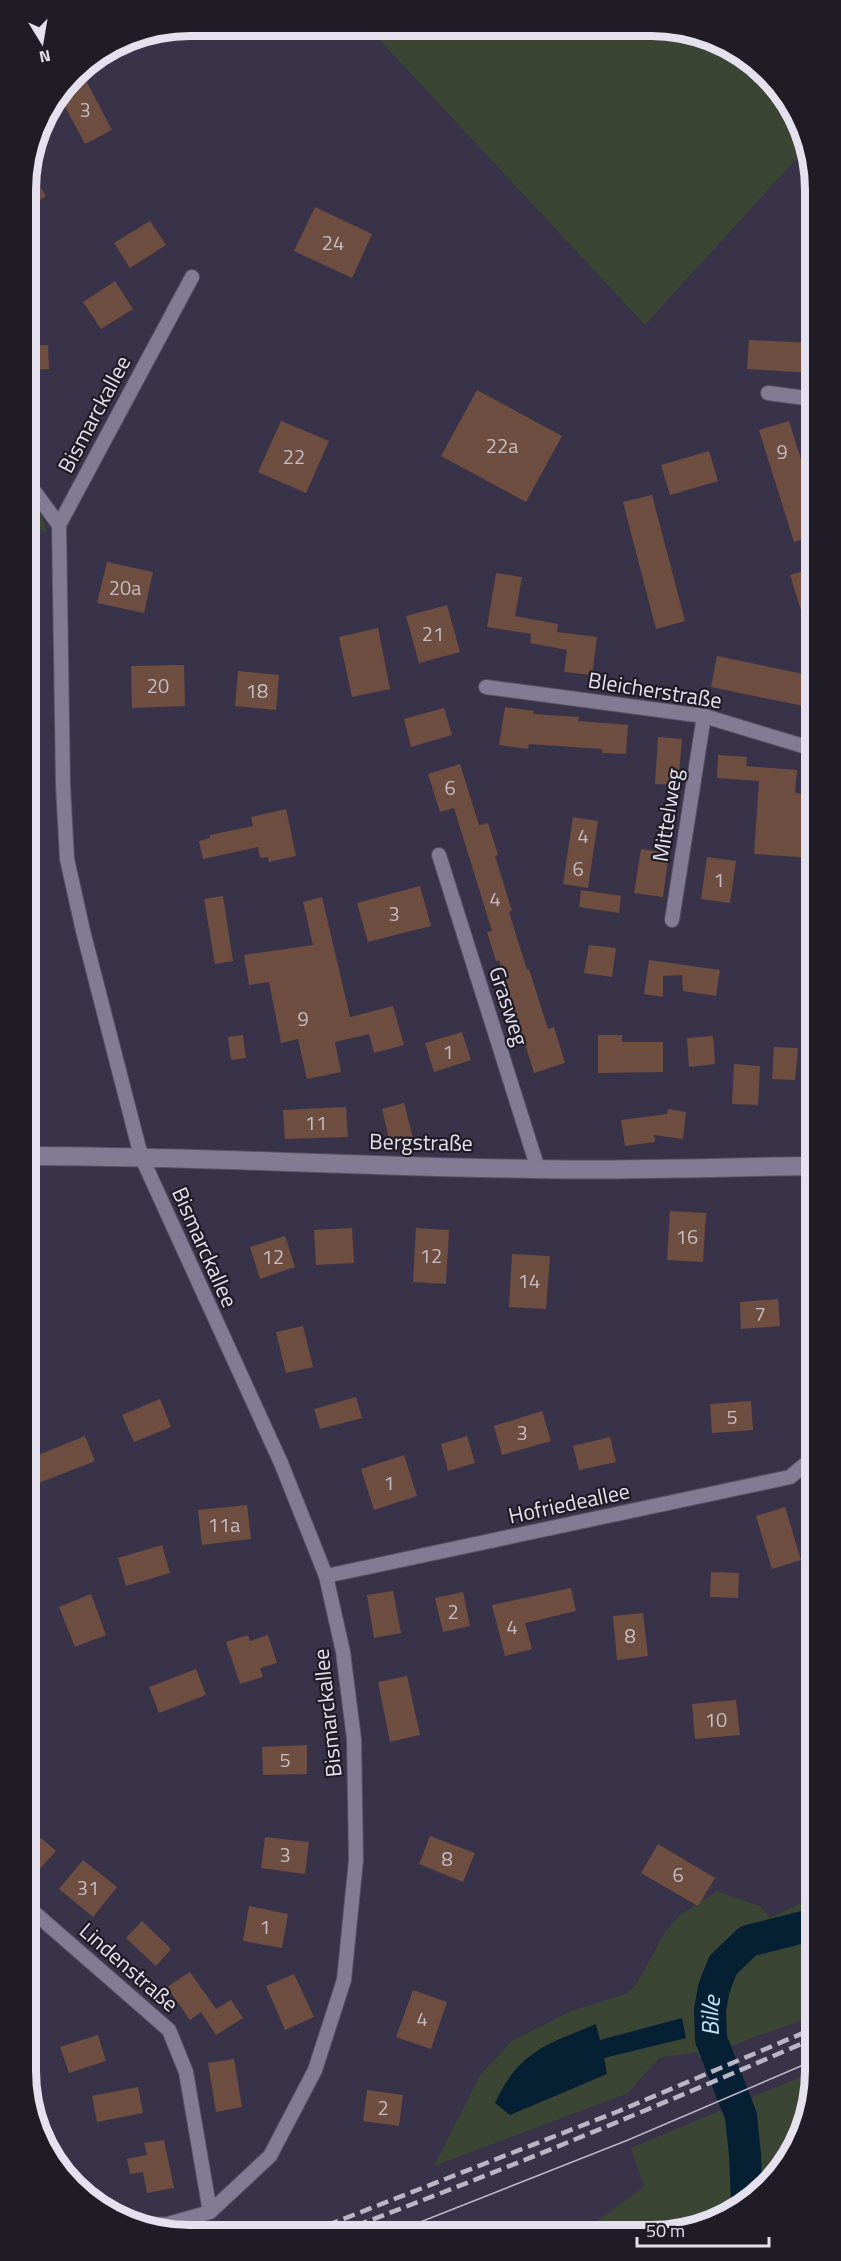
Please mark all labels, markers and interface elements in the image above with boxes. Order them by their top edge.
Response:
north arrow [12,12,72,72]
text: N [37,44,53,70]
house number: 3 [79,94,91,125]
house number: 24 [322,227,344,258]
street label: Bismarckallee [49,349,139,479]
house number: 22a [486,430,518,461]
house number: 9 [776,436,788,467]
house number: 22 [283,441,305,472]
house number: 20a [109,572,141,603]
house number: 21 [422,618,444,649]
street label: Bleicherstraße [586,663,724,717]
house number: 20 [147,670,169,701]
house number: 18 [246,675,268,706]
street label: Mittelweg [643,766,691,864]
house number: 6 [444,772,456,803]
house number: 4 [577,820,589,851]
house number: 6 [572,853,584,884]
house number: 1 [713,864,725,895]
house number: 4 [489,883,501,914]
house number: 3 [388,898,400,929]
street label: Grasweg [480,962,538,1050]
house number: 9 [297,1003,309,1034]
house number: 1 [442,1036,454,1067]
house number: 11 [305,1107,327,1138]
street label: Bergstraße [369,1124,473,1160]
street label: Bismarckallee [163,1181,247,1313]
house number: 16 [676,1221,698,1252]
house number: 12 [420,1240,442,1271]
house number: 12 [262,1241,284,1272]
house number: 14 [518,1265,540,1296]
house number: 7 [754,1298,766,1329]
house number: 5 [726,1401,738,1432]
house number: 3 [516,1417,528,1448]
house number: 1 [383,1467,395,1498]
street label: Hofriedeallee [505,1474,633,1532]
house number: 11a [208,1509,240,1540]
house number: 2 [447,1596,459,1627]
house number: 4 [506,1611,518,1642]
house number: 8 [624,1620,636,1651]
street label: Bismarckallee [303,1647,351,1779]
house number: 10 [705,1704,727,1735]
house number: 5 [279,1744,291,1775]
house number: 3 [279,1839,291,1870]
house number: 8 [441,1843,453,1874]
house number: 6 [672,1859,684,1890]
house number: 31 [77,1872,99,1903]
house number: 1 [259,1911,271,1942]
street label: Lindenstraße [72,1914,186,2020]
water label: Bille [691,1991,730,2037]
house number: 4 [416,2003,428,2034]
house number: 2 [377,2092,389,2123]
scale bar [637,2210,769,2248]
text: 50 m [646,2217,685,2244]

